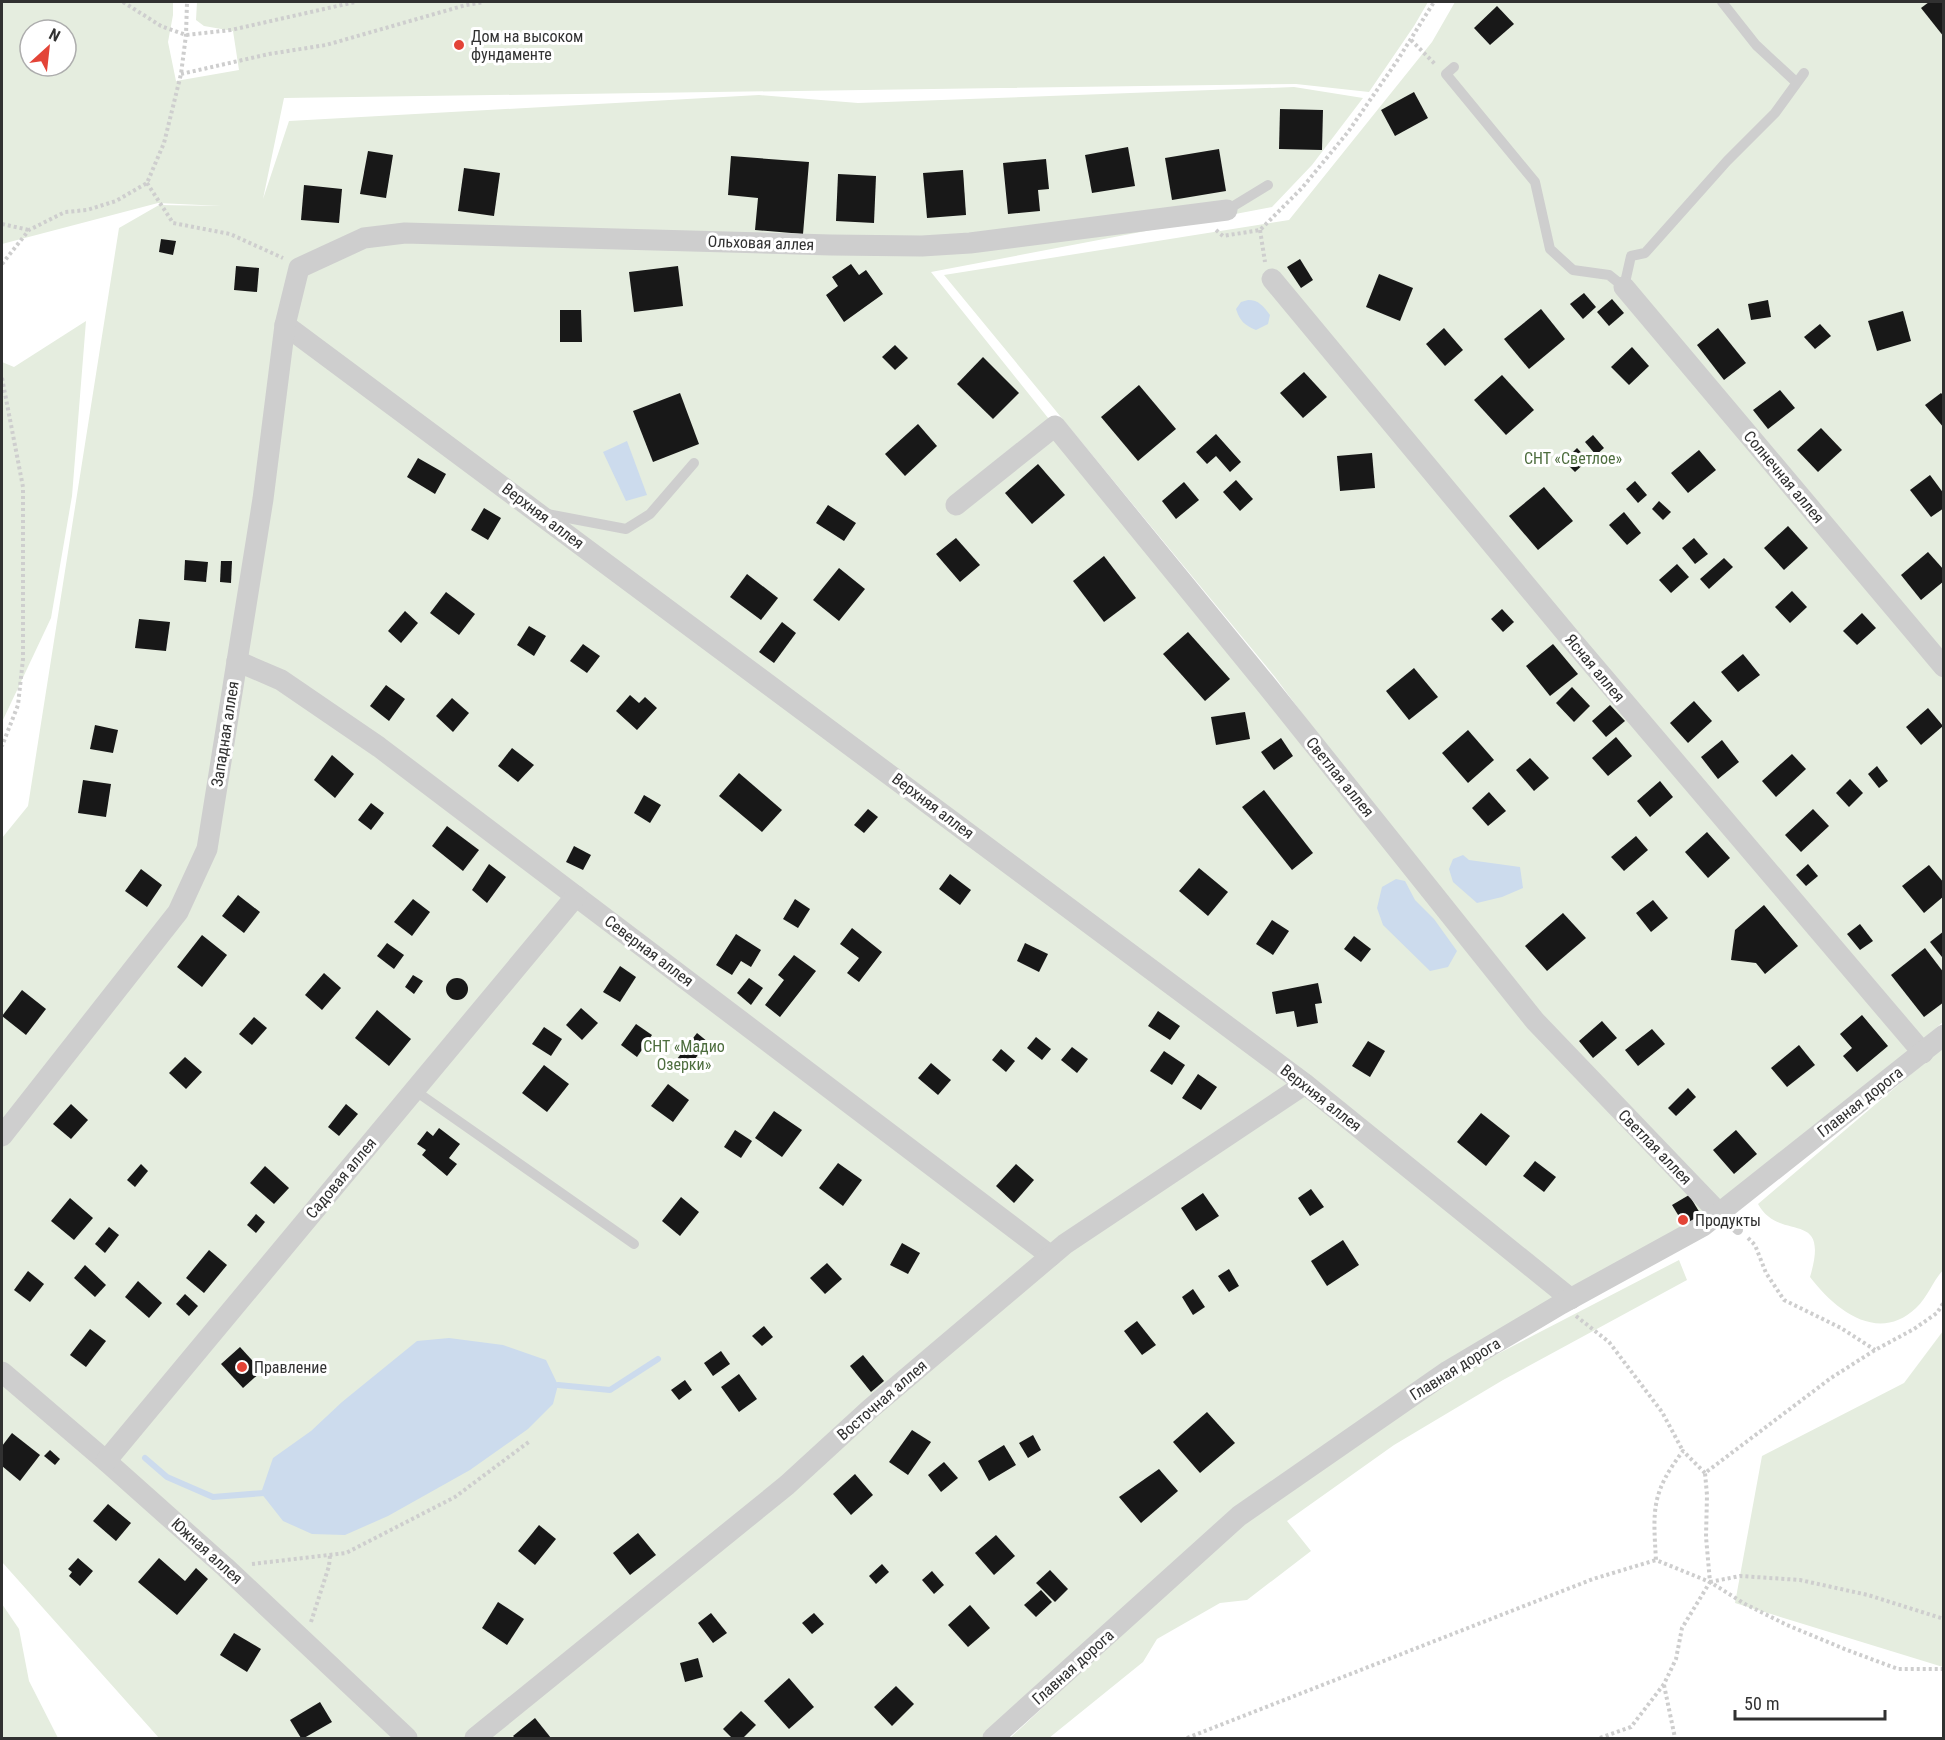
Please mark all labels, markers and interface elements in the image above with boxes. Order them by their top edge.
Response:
north arrow [18,18,78,78]
text: N [46,24,63,46]
place label: Дом на высоком фундаменте [471,27,583,64]
marker: Дом на высоком фундаменте [452,38,466,52]
street label: Ольховая аллея [707,232,815,254]
street label: Солнечная аллея [1740,427,1828,527]
park label: СНТ «Светлое» [1524,449,1622,468]
street label: Верхняя аллея [498,479,588,553]
street label: Ясная аллея [1561,630,1629,706]
street label: Западная аллея [207,680,243,788]
street label: Светлая аллея [1302,733,1378,821]
street label: Верхняя аллея [888,769,978,843]
street label: Северная аллея [601,911,697,991]
park label: СНТ «Мадио Озерки» [643,1037,725,1074]
street label: Верхняя аллея [1277,1061,1365,1135]
street label: Главная дорога [1814,1063,1906,1141]
street label: Светлая аллея [1614,1105,1696,1189]
street label: Садовая аллея [302,1134,380,1222]
place label: Продукты [1695,1211,1761,1230]
marker: Продукты [1676,1213,1690,1227]
street label: Главная дорога [1406,1334,1504,1404]
street label: Восточная аллея [833,1356,931,1444]
place label: Правление [254,1358,327,1377]
marker: Правление [235,1360,249,1374]
street label: Южная аллея [167,1514,247,1588]
street label: Главная дорога [1028,1625,1118,1709]
scale bar [1735,1683,1885,1721]
text: 50 m [1744,1693,1779,1714]

